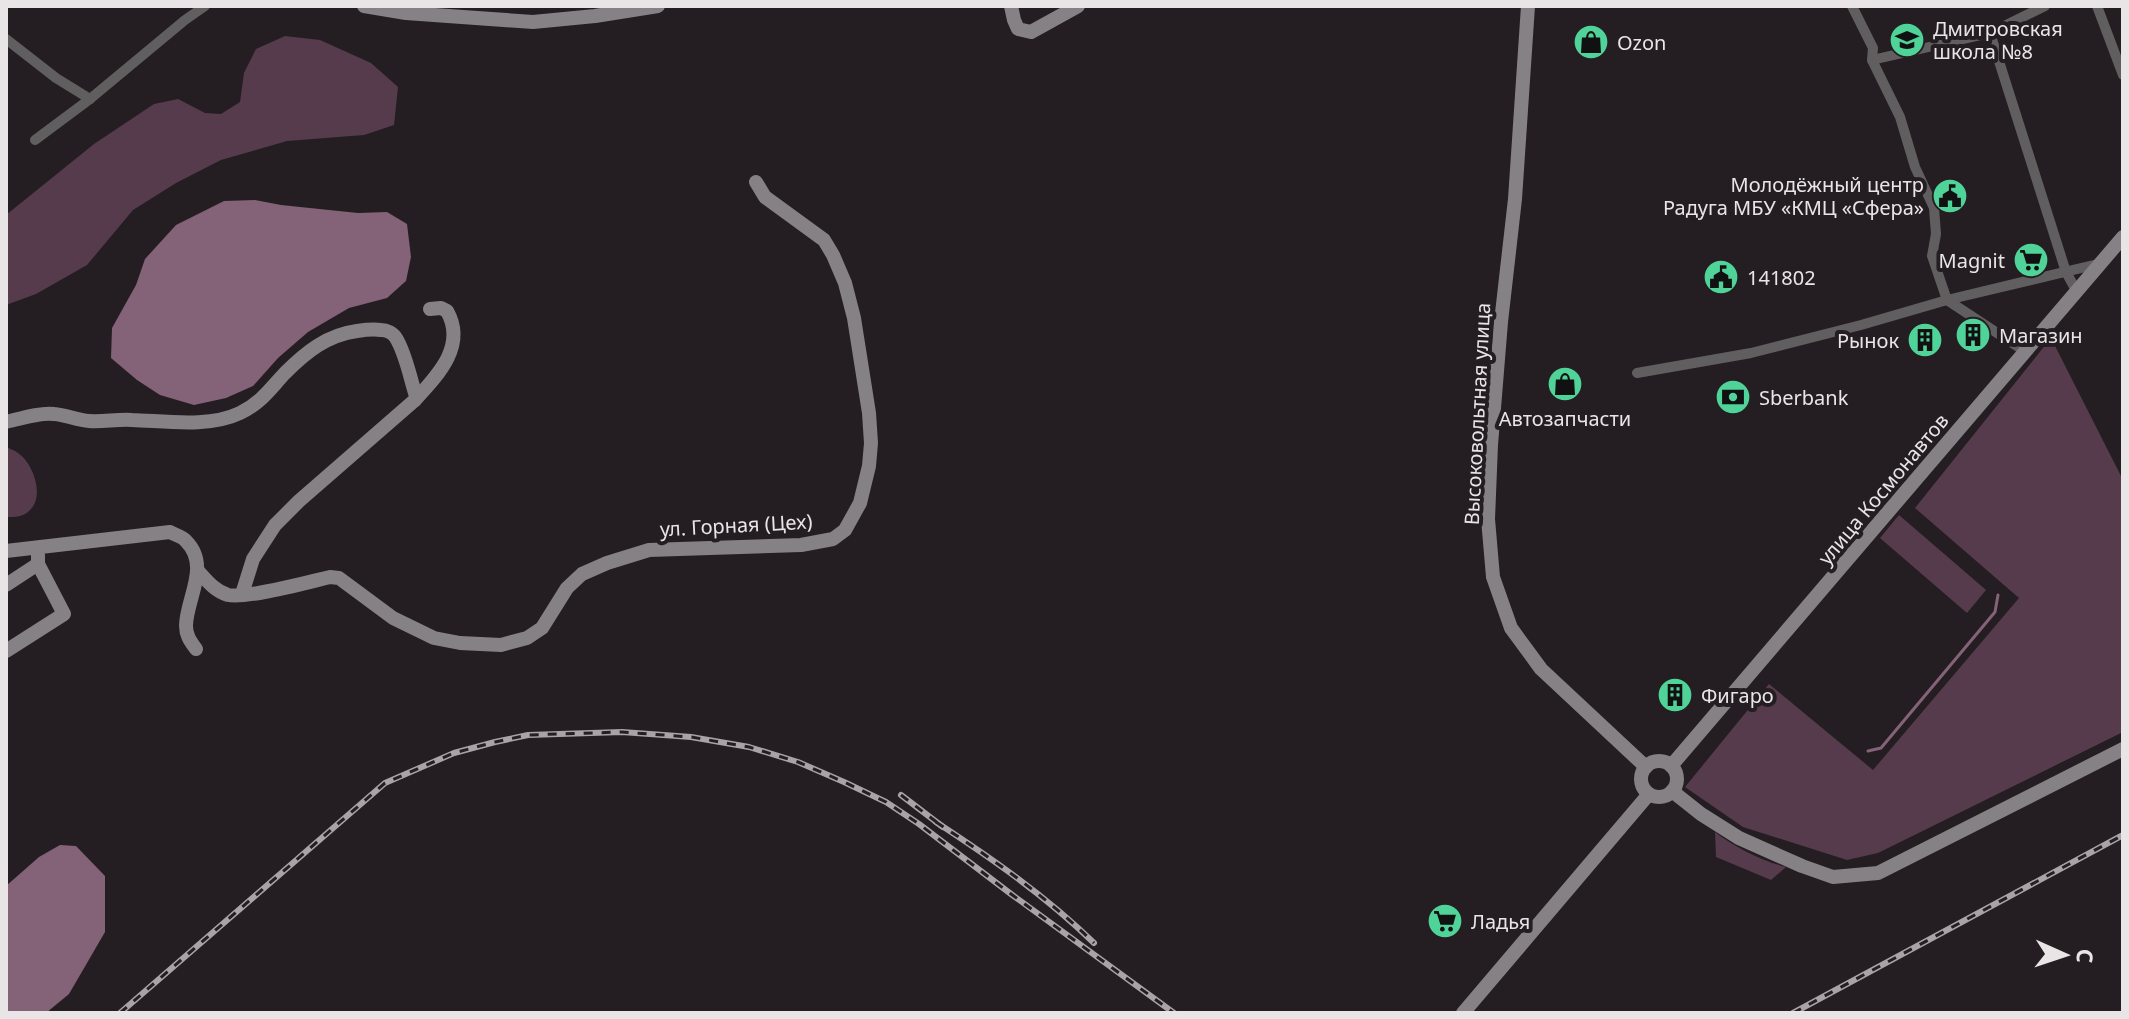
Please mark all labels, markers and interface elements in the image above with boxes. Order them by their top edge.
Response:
place label: Дмитровская школа №8 [1933,15,2063,65]
school or university icon: Дмитровская школа №8 [1888,21,1926,59]
shop icon: Ozon [1572,23,1610,61]
place label: Ozon [1617,29,1666,56]
place label: Молодёжный центр Радуга МБУ «КМЦ «Сфера» [1663,171,1924,221]
public building icon: Молодёжный центр Радуга МБУ «КМЦ «Сфера» [1931,177,1969,215]
supermarket icon: Magnit [2012,241,2050,279]
place label: Magnit [1939,247,2005,274]
public building icon: 141802 [1702,258,1740,296]
place label: 141802 [1747,264,1816,291]
street label: Высоковольтная улица [1458,302,1496,526]
building icon: Магазин [1954,316,1992,354]
building icon: Рынок [1906,321,1944,359]
place label: Магазин [1999,322,2083,349]
place label: Рынок [1837,327,1899,354]
shop icon: Автозапчасти [1546,365,1584,403]
bank icon: Sberbank [1714,378,1752,416]
place label: Sberbank [1759,384,1849,411]
place label: Автозапчасти [1499,405,1631,432]
street label: улица Космонавтов [1812,408,1954,570]
street label: ул. Горная (Цех) [659,508,813,542]
building icon: Фигаро [1656,676,1694,714]
place label: Фигаро [1701,682,1774,709]
supermarket icon: Ладья [1426,902,1464,940]
place label: Ладья [1471,908,1530,935]
north arrow [2025,915,2105,995]
text: С [2071,948,2101,964]

